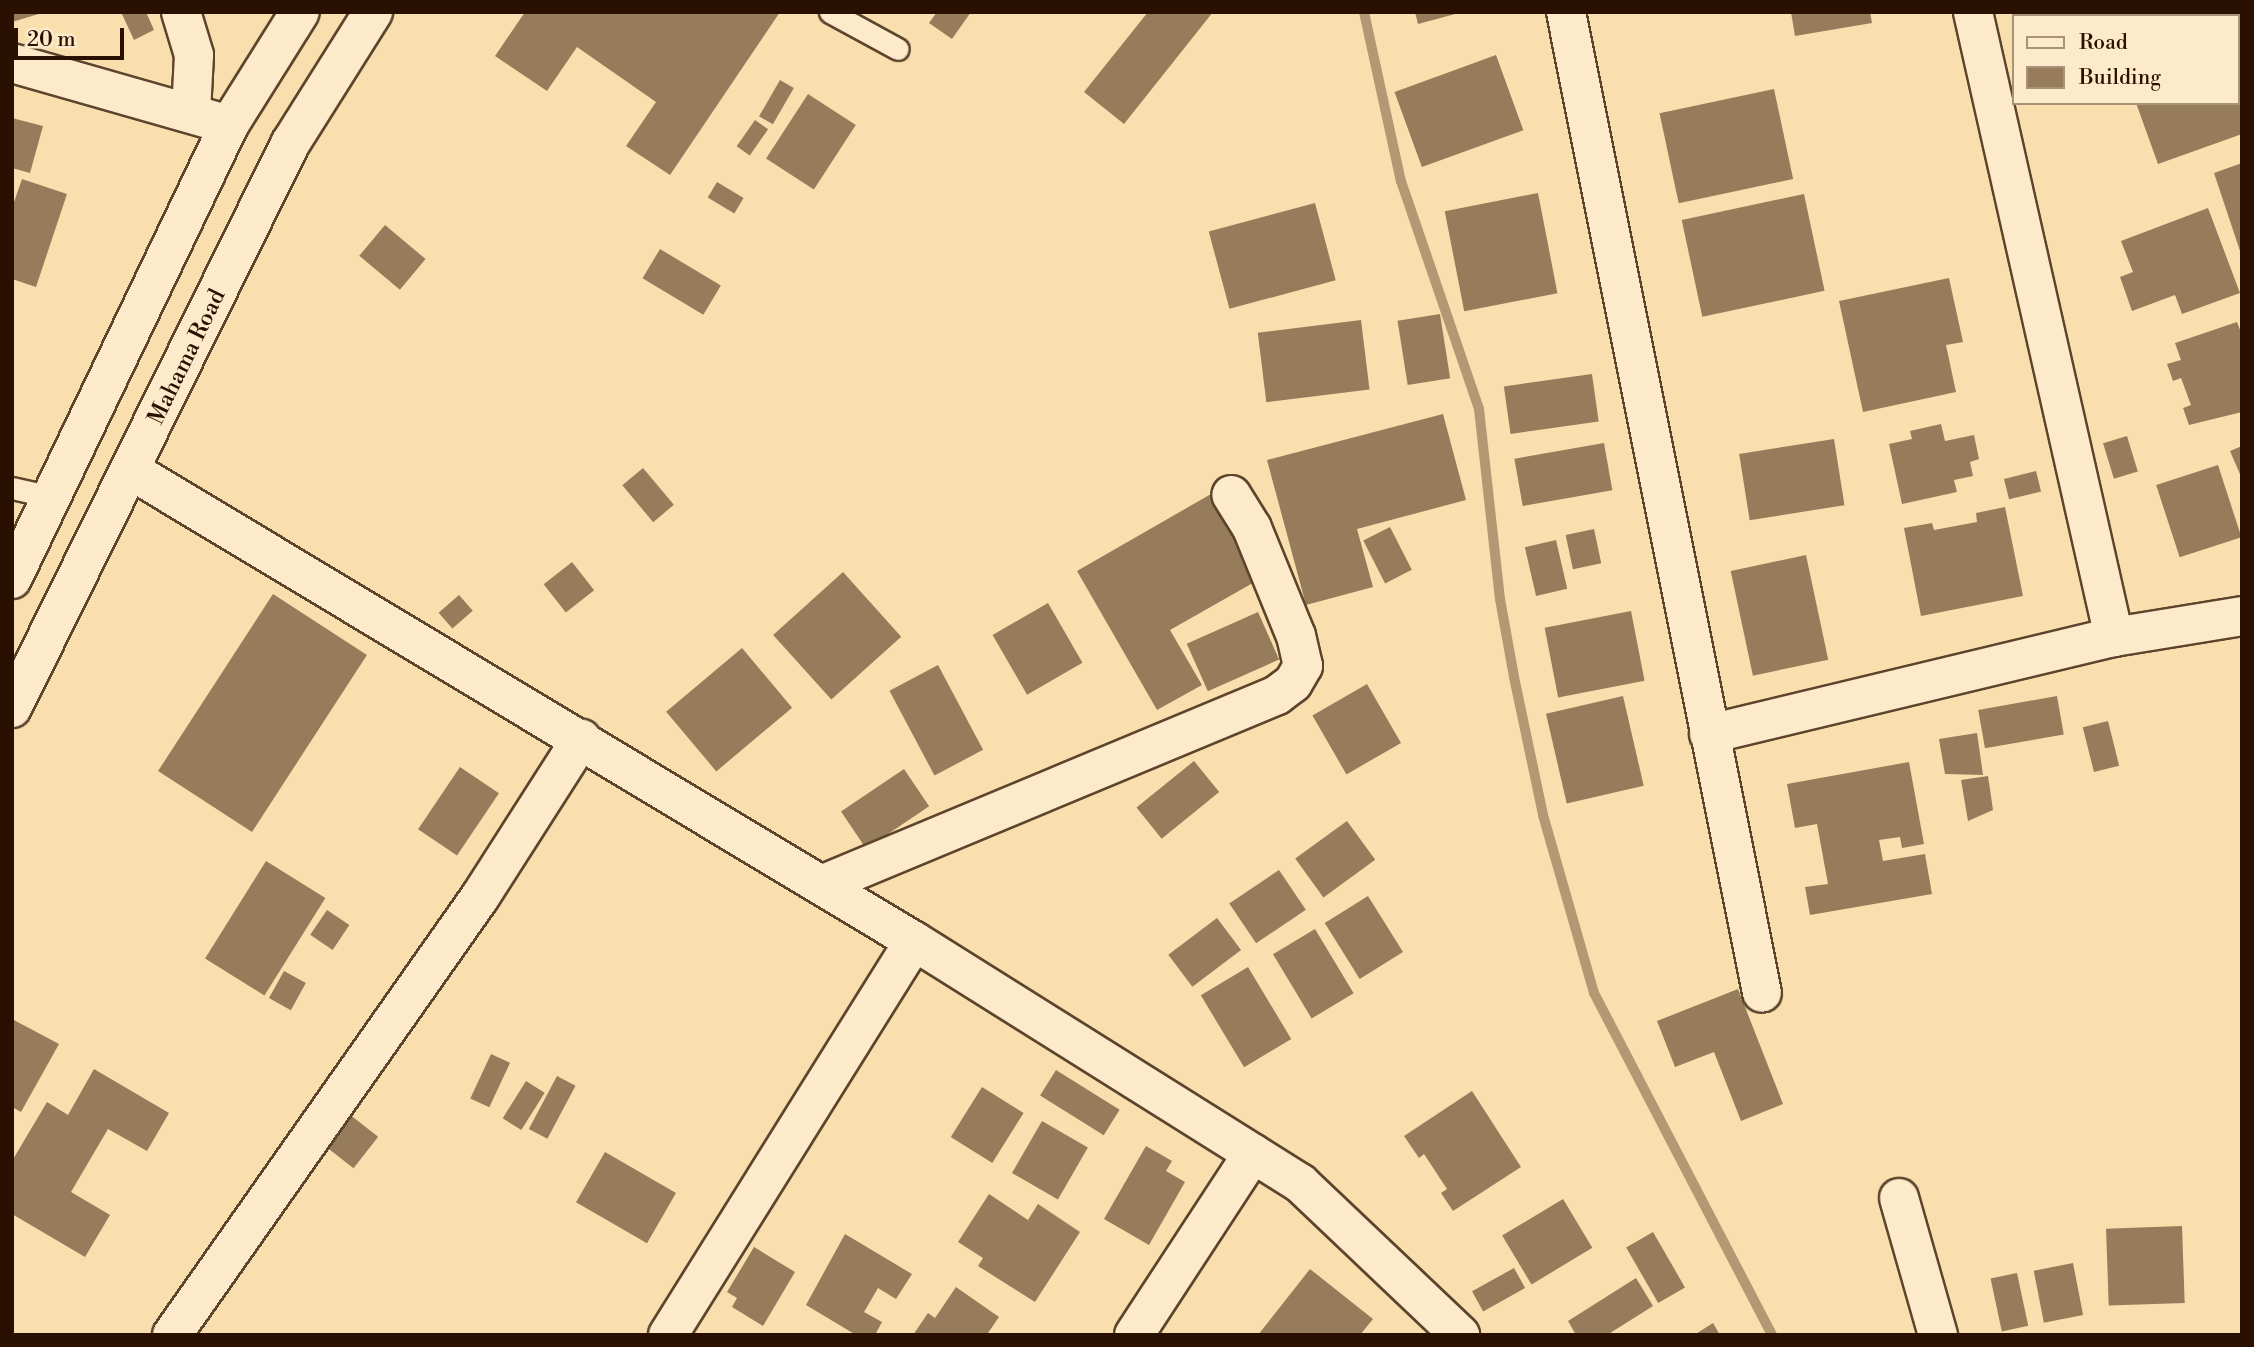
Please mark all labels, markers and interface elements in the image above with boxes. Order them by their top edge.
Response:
scale bar [18,14,128,58]
legend [2012,14,2240,105]
text: 20 m [27,27,76,53]
text: Road [2079,30,2128,56]
text: Building [2079,65,2161,91]
street label: Mahama Road [142,285,232,429]

